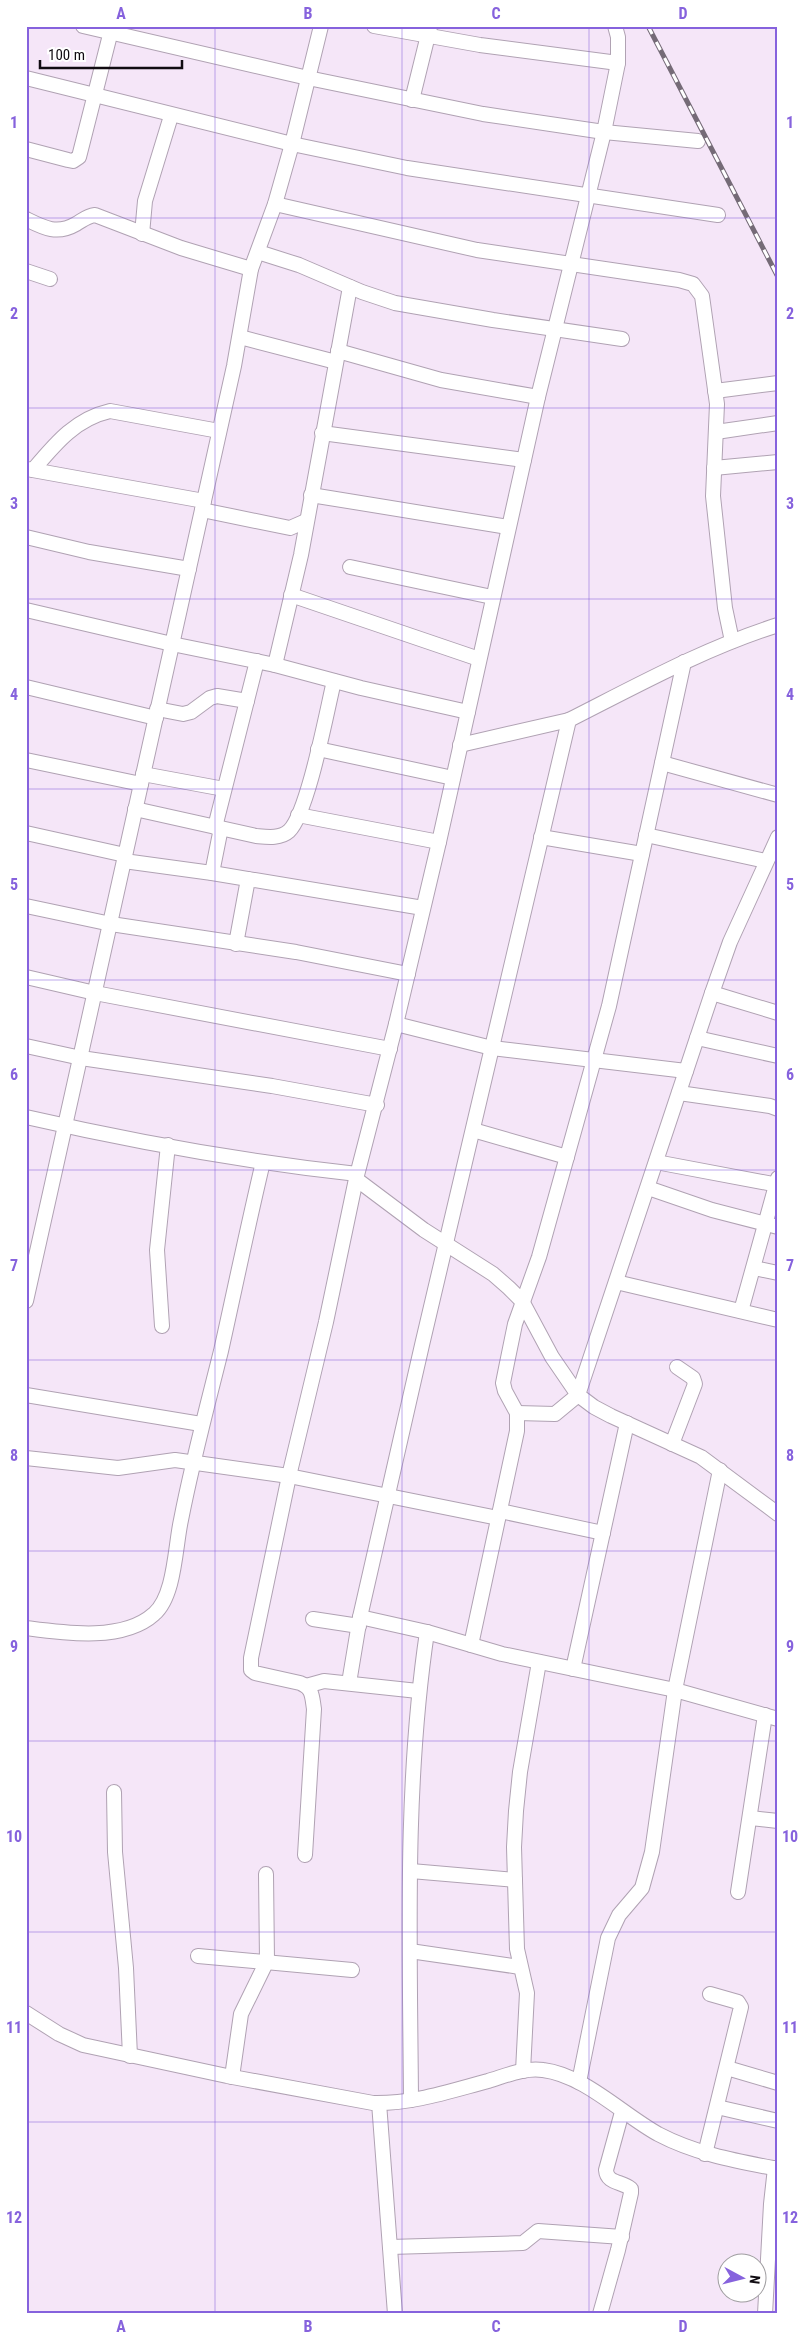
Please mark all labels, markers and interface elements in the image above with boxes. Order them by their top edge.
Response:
text: A [116,4,126,23]
text: B [304,4,313,23]
text: C [491,4,501,23]
text: D [678,4,688,23]
scale bar [40,38,182,70]
text: 100 m [48,46,85,64]
text: 1 [10,113,18,132]
text: 1 [786,113,794,132]
text: 2 [10,304,18,323]
text: 2 [786,304,794,323]
text: 3 [10,494,18,513]
text: 3 [786,494,794,513]
text: 4 [10,685,18,704]
text: 4 [786,685,794,704]
text: 5 [10,875,18,894]
text: 5 [786,875,794,894]
text: 6 [10,1065,18,1084]
text: 6 [786,1065,794,1084]
text: 7 [10,1256,18,1275]
text: 7 [786,1256,794,1275]
text: 8 [10,1446,18,1465]
text: 8 [786,1446,794,1465]
text: 9 [10,1637,18,1656]
text: 9 [786,1637,794,1656]
text: 10 [6,1827,22,1846]
text: 10 [782,1827,798,1846]
text: 11 [6,2018,22,2037]
text: 11 [782,2018,798,2037]
text: 12 [6,2208,22,2227]
text: 12 [782,2208,798,2227]
north arrow [716,2252,766,2302]
text: N [746,2274,763,2285]
text: A [116,2317,126,2336]
text: B [304,2317,313,2336]
text: C [491,2317,501,2336]
text: D [678,2317,688,2336]

